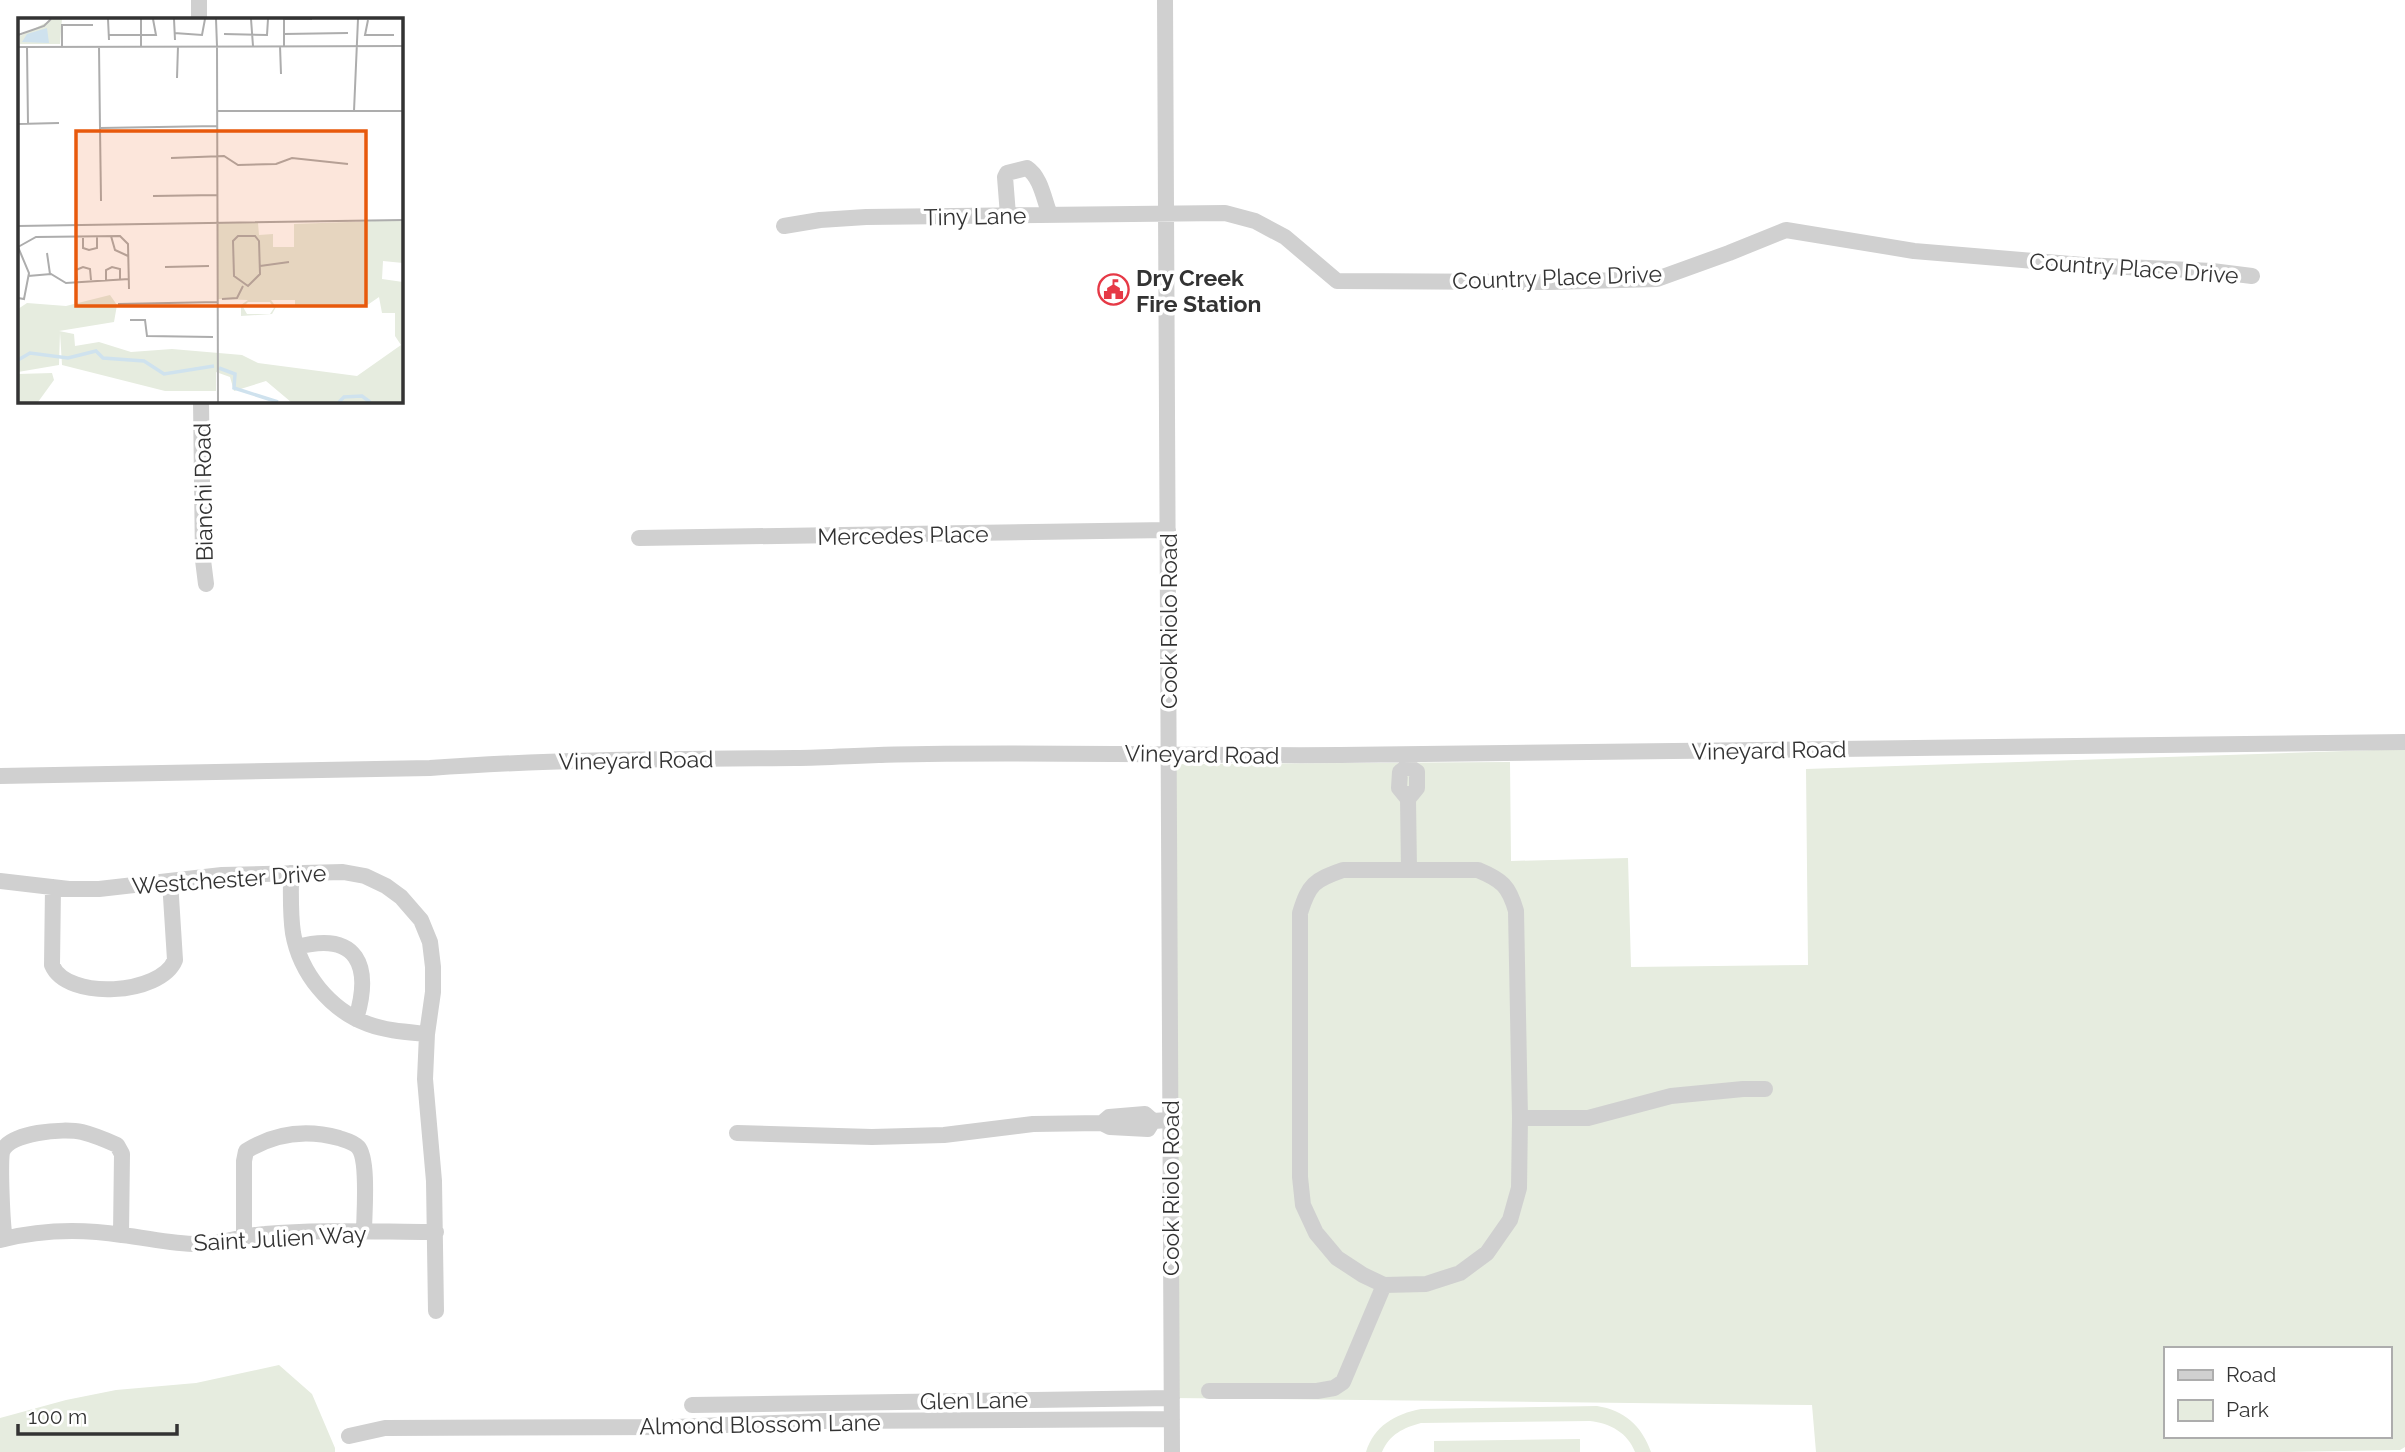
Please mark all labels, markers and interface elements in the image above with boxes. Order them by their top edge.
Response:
inset map [18,18,402,402]
street label: Tiny Lane [923,202,1027,230]
street label: Country Place Drive [2028,247,2240,289]
street label: Country Place Drive [1452,260,1662,294]
place label: Dry Creek Fire Station [1136,264,1261,317]
public building icon: Dry Creek Fire Station [1096,273,1130,307]
street label: Bianchi Road [188,423,218,561]
street label: Mercedes Place [817,520,989,550]
street label: Cook Riolo Road [1155,533,1182,709]
street label: Vineyard Road [1691,735,1847,765]
street label: Vineyard Road [1124,739,1280,769]
street label: Vineyard Road [558,745,714,775]
street label: Westchester Drive [131,859,327,899]
street label: Cook Riolo Road [1157,1100,1184,1276]
street label: Saint Julien Way [193,1220,367,1256]
legend [2164,1347,2391,1438]
text: Road [2226,1362,2276,1387]
street label: Glen Lane [920,1386,1028,1414]
scale bar [18,1392,177,1436]
text: Park [2226,1397,2269,1422]
text: 100 m [28,1404,87,1429]
street label: Almond Blossom Lane [639,1408,881,1440]

